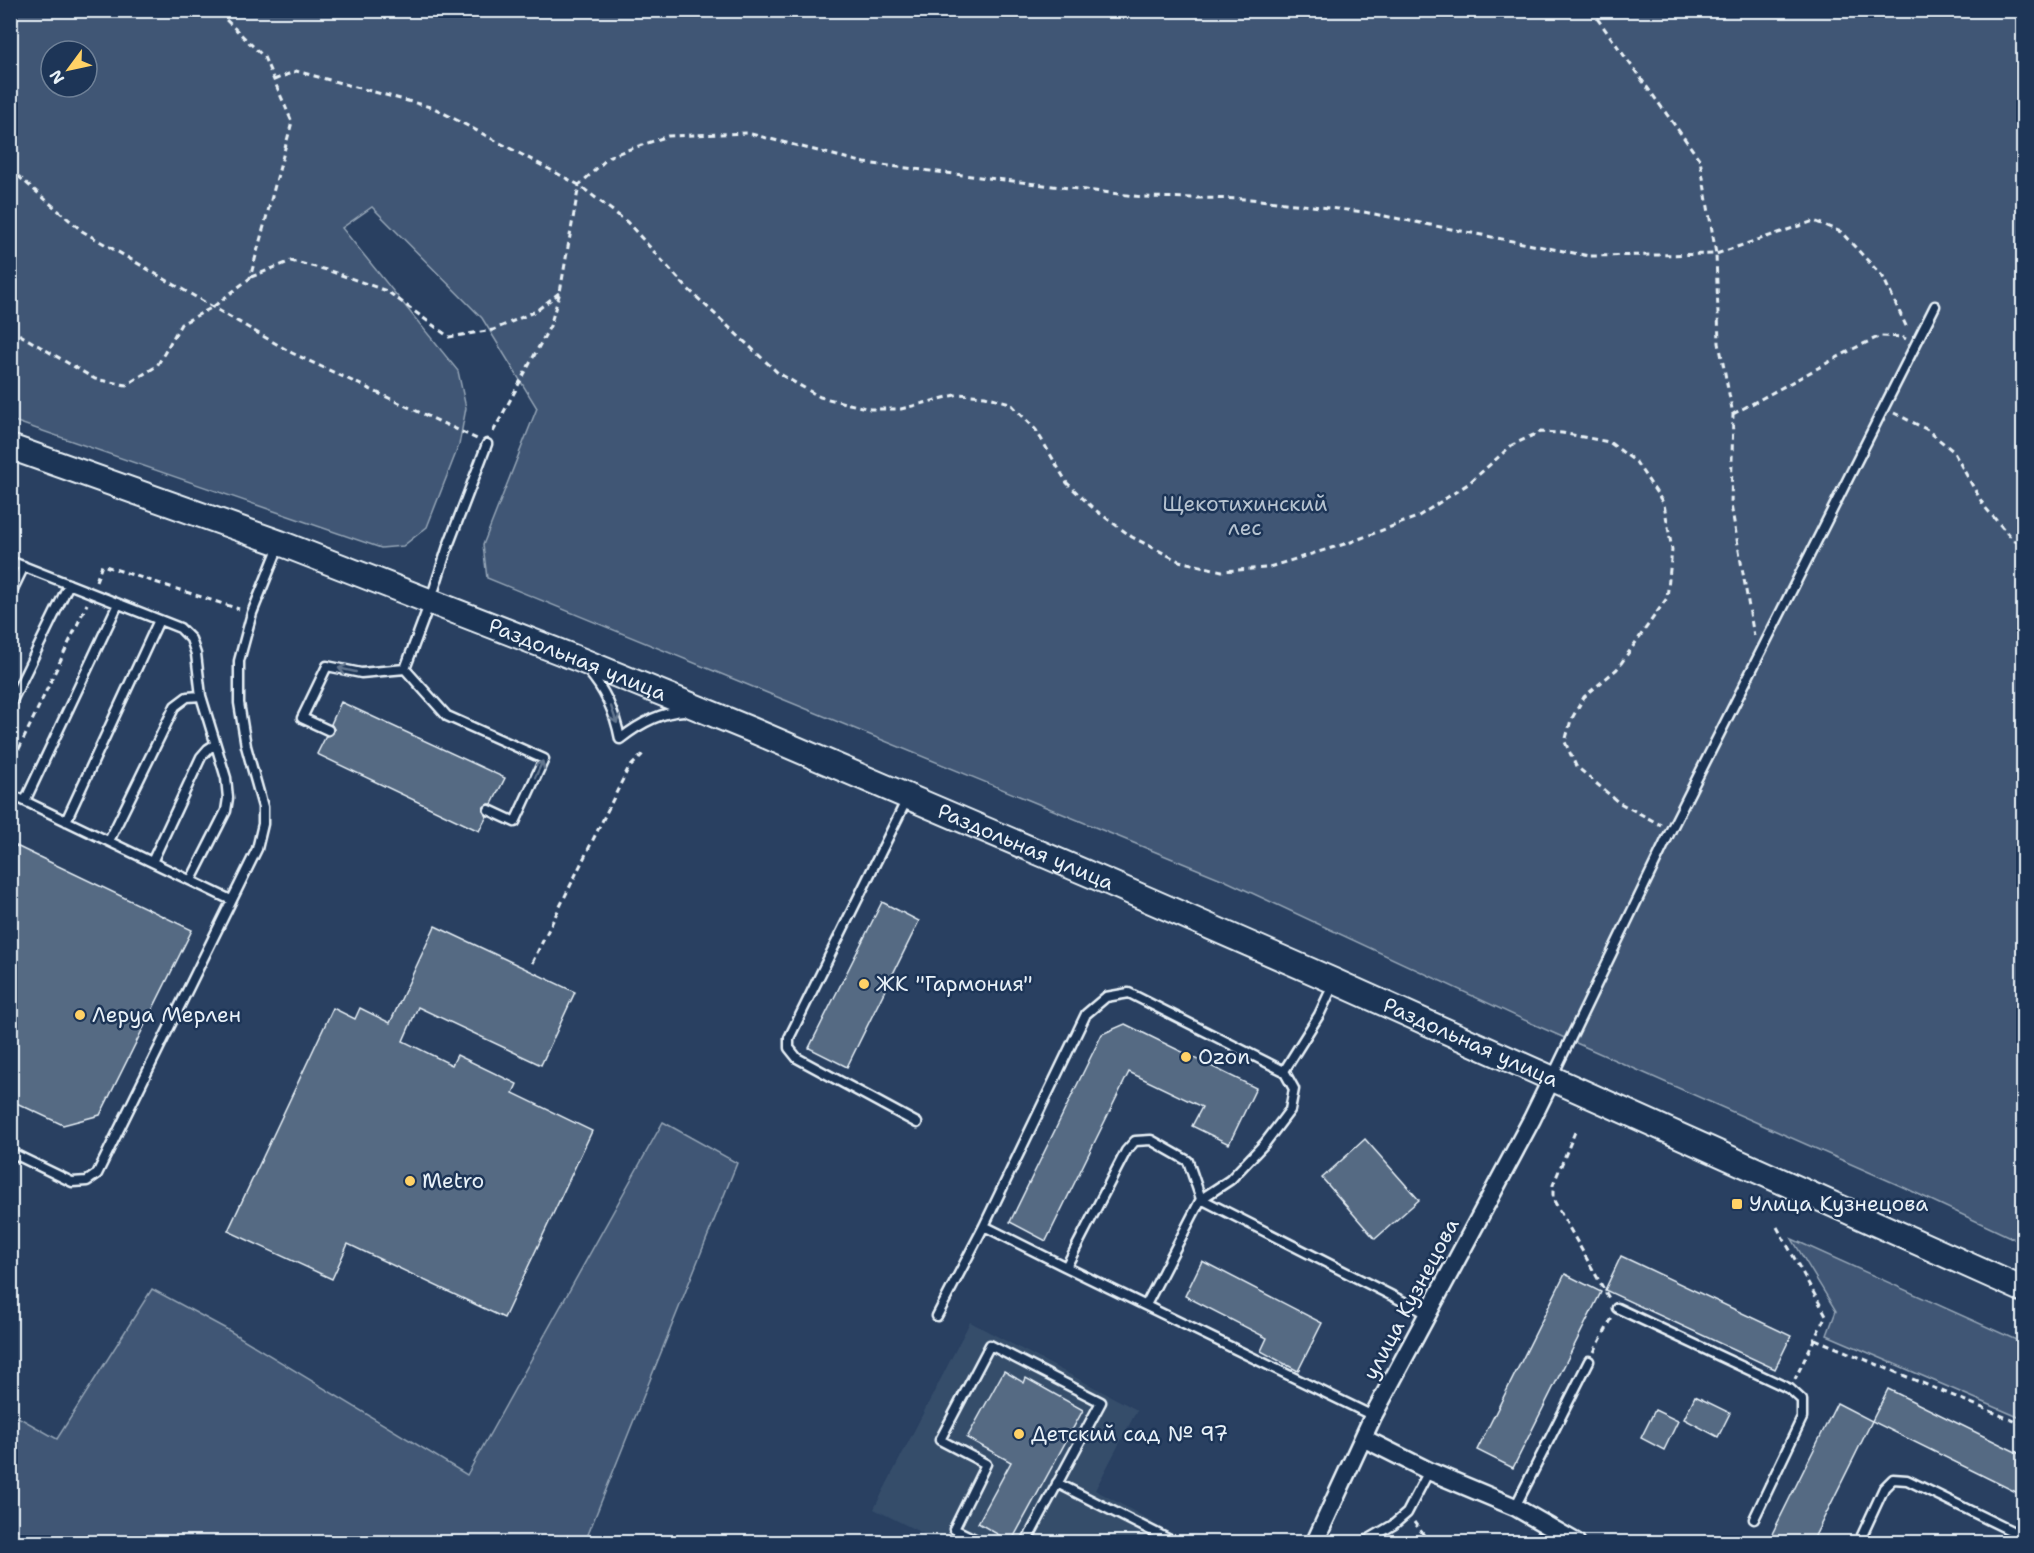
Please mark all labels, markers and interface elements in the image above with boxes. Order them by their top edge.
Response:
north arrow [39,39,99,99]
text: N [45,66,69,88]
park label: Щекотихинский лес [1163,490,1328,542]
street label: Раздольная улица [484,611,671,708]
one-way arrow [338,664,358,675]
one-way arrow [609,705,620,724]
one-way arrow [534,761,546,779]
street label: Раздольная улица [933,797,1118,897]
place label: ЖК "Гармония" [876,970,1033,998]
marker: ЖК "Гармония" [857,977,871,991]
street label: Раздольная улица [1379,991,1563,1094]
place label: Леруа Мерлен [92,1001,241,1029]
marker: Леруа Мерлен [73,1008,87,1022]
place label: Ozon [1198,1043,1250,1071]
marker: Ozon [1179,1050,1193,1064]
place label: Metro [422,1167,484,1195]
marker: Metro [403,1174,417,1188]
place label: Улица Кузнецова [1749,1190,1928,1218]
marker: Улица Кузнецова [1730,1197,1744,1211]
street label: улица Кузнецова [1357,1213,1465,1385]
place label: Детский сад № 97 [1031,1420,1228,1448]
marker: Детский сад № 97 [1012,1427,1026,1441]

